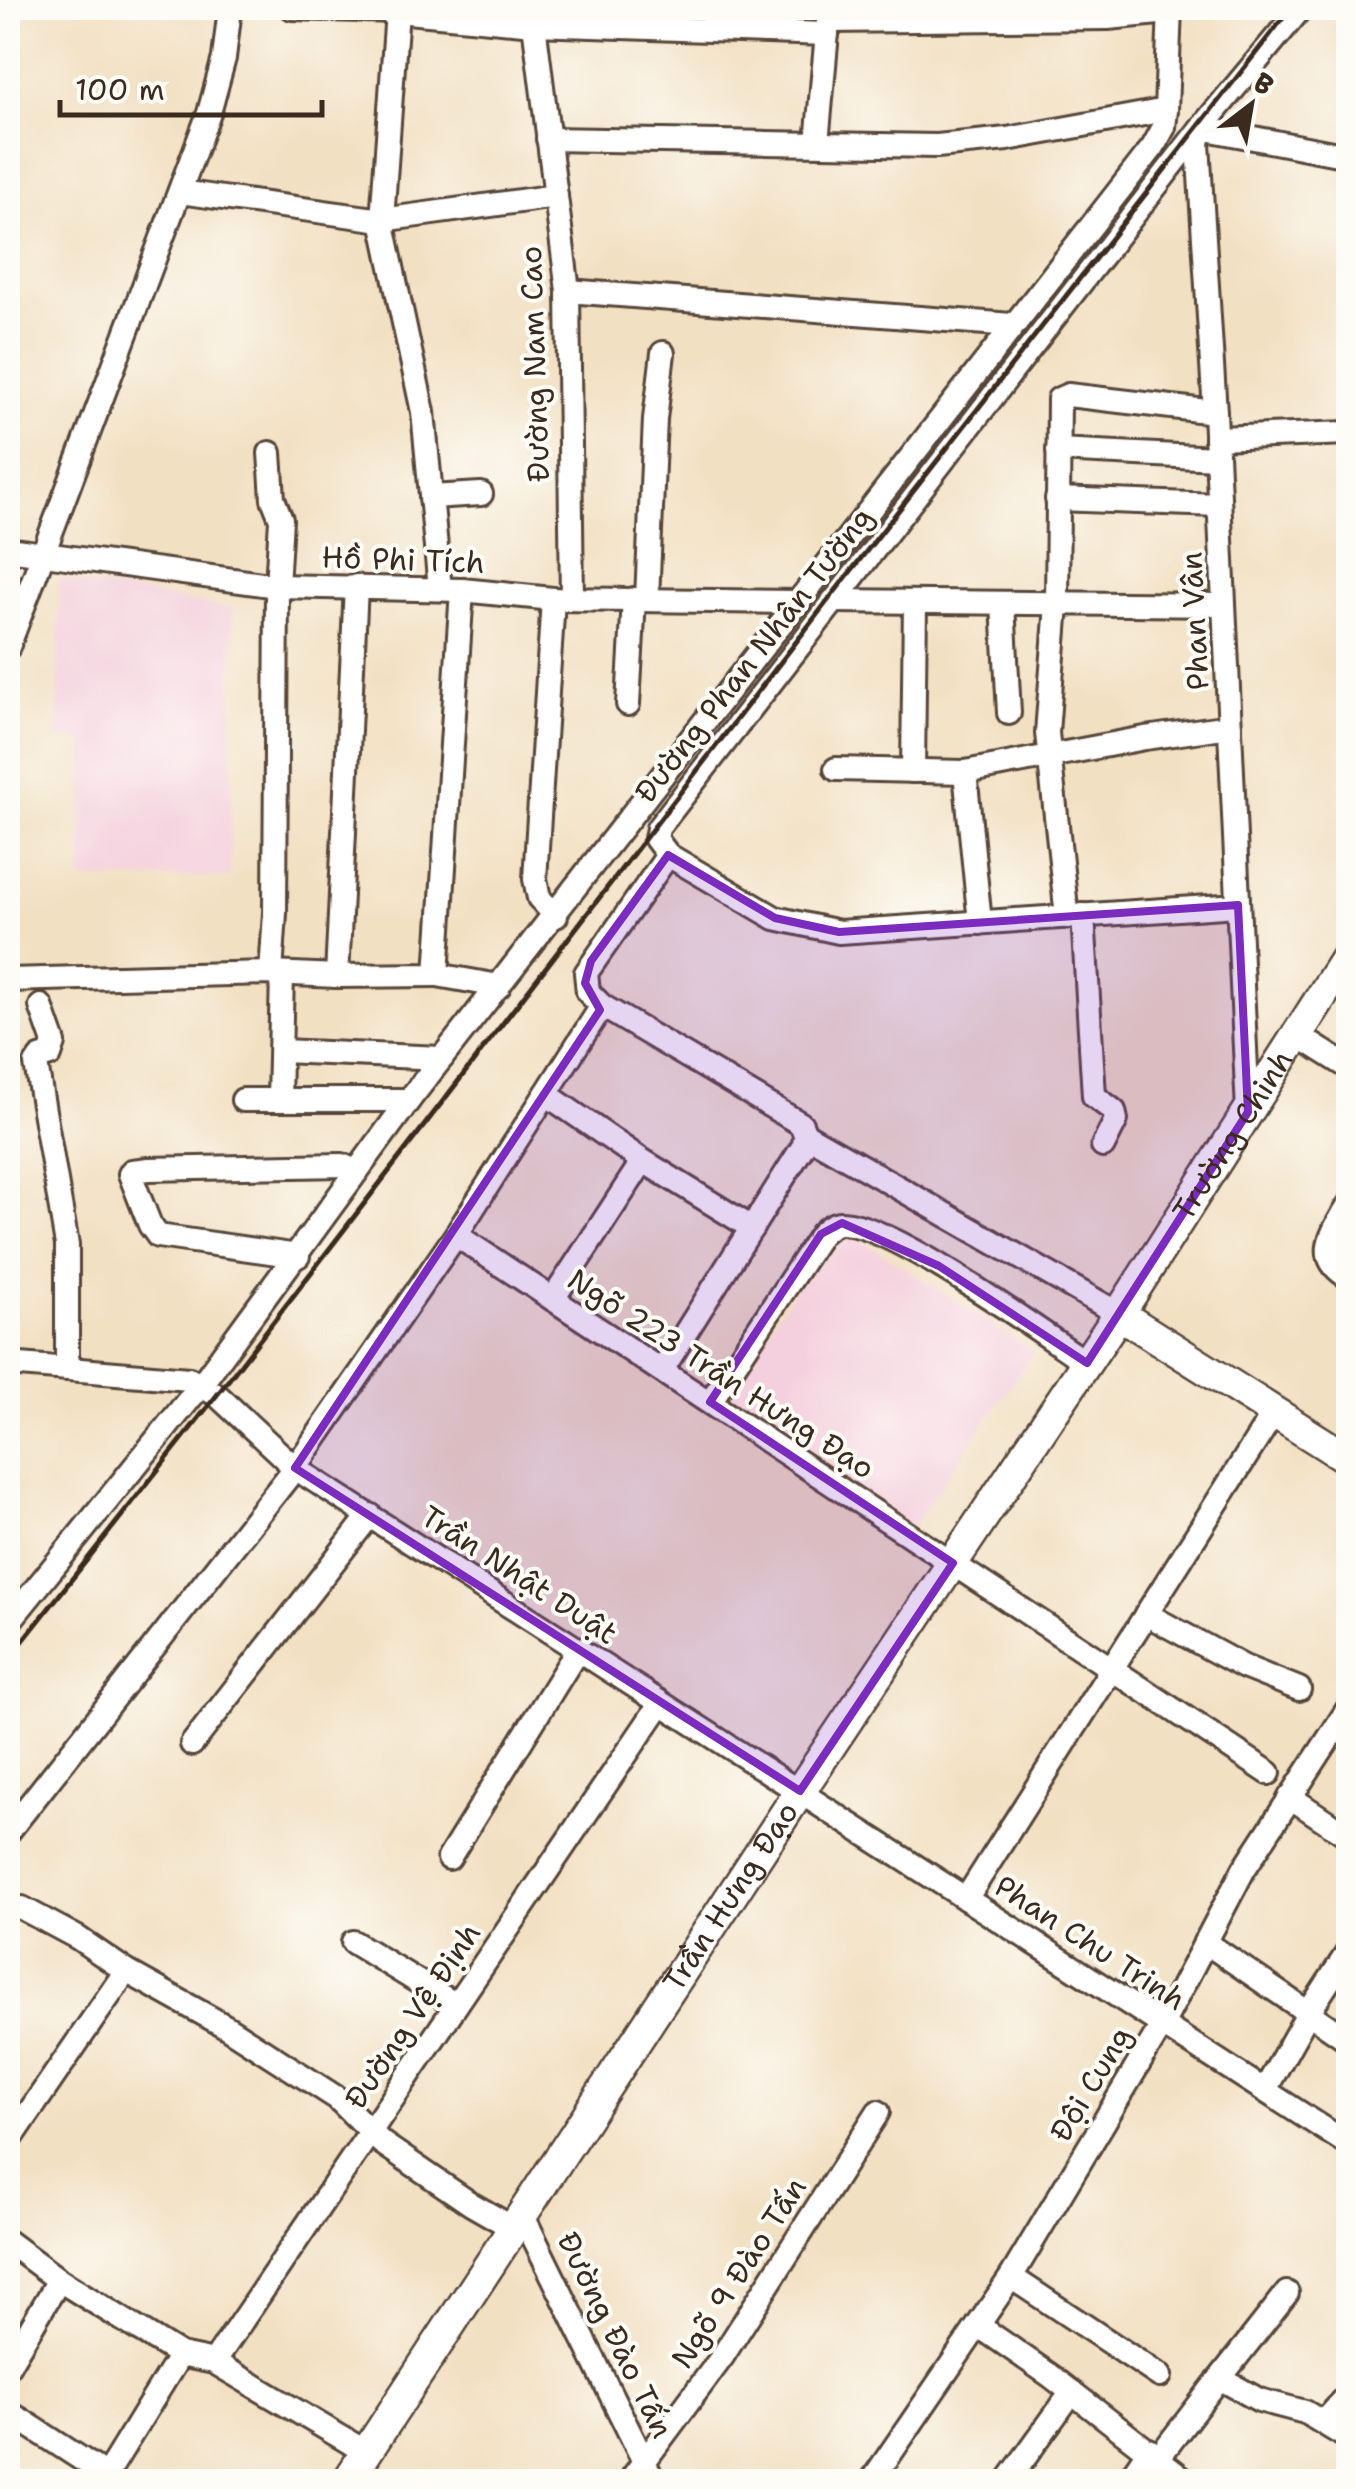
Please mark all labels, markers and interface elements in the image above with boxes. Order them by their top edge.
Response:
scale bar [60,55,322,117]
north arrow [1201,55,1301,155]
text: B [1247,63,1281,104]
text: 100 m [75,69,165,110]
street label: Đường Nam Cao [510,245,559,483]
street label: Đường Phan Nhân Tường [625,498,882,811]
street label: Hồ Phi Tích [321,536,485,583]
street label: Phan Vân [1170,551,1219,691]
street label: Trường Chinh [1163,1042,1302,1228]
street label: Ngõ 223 Trần Hưng Đạo [560,1259,883,1488]
street label: Trần Nhật Duật [413,1496,625,1653]
street label: Trần Hưng Đạo [653,1793,808,1999]
street label: Phan Chu Trinh [987,1865,1194,2020]
street label: Đường Vệ Định [335,1915,490,2117]
street label: Đội Cung [1040,2018,1141,2149]
street label: Ngõ 9 Đào Tấn [661,2169,816,2376]
street label: Đường Đào Tấn [548,2225,683,2445]

